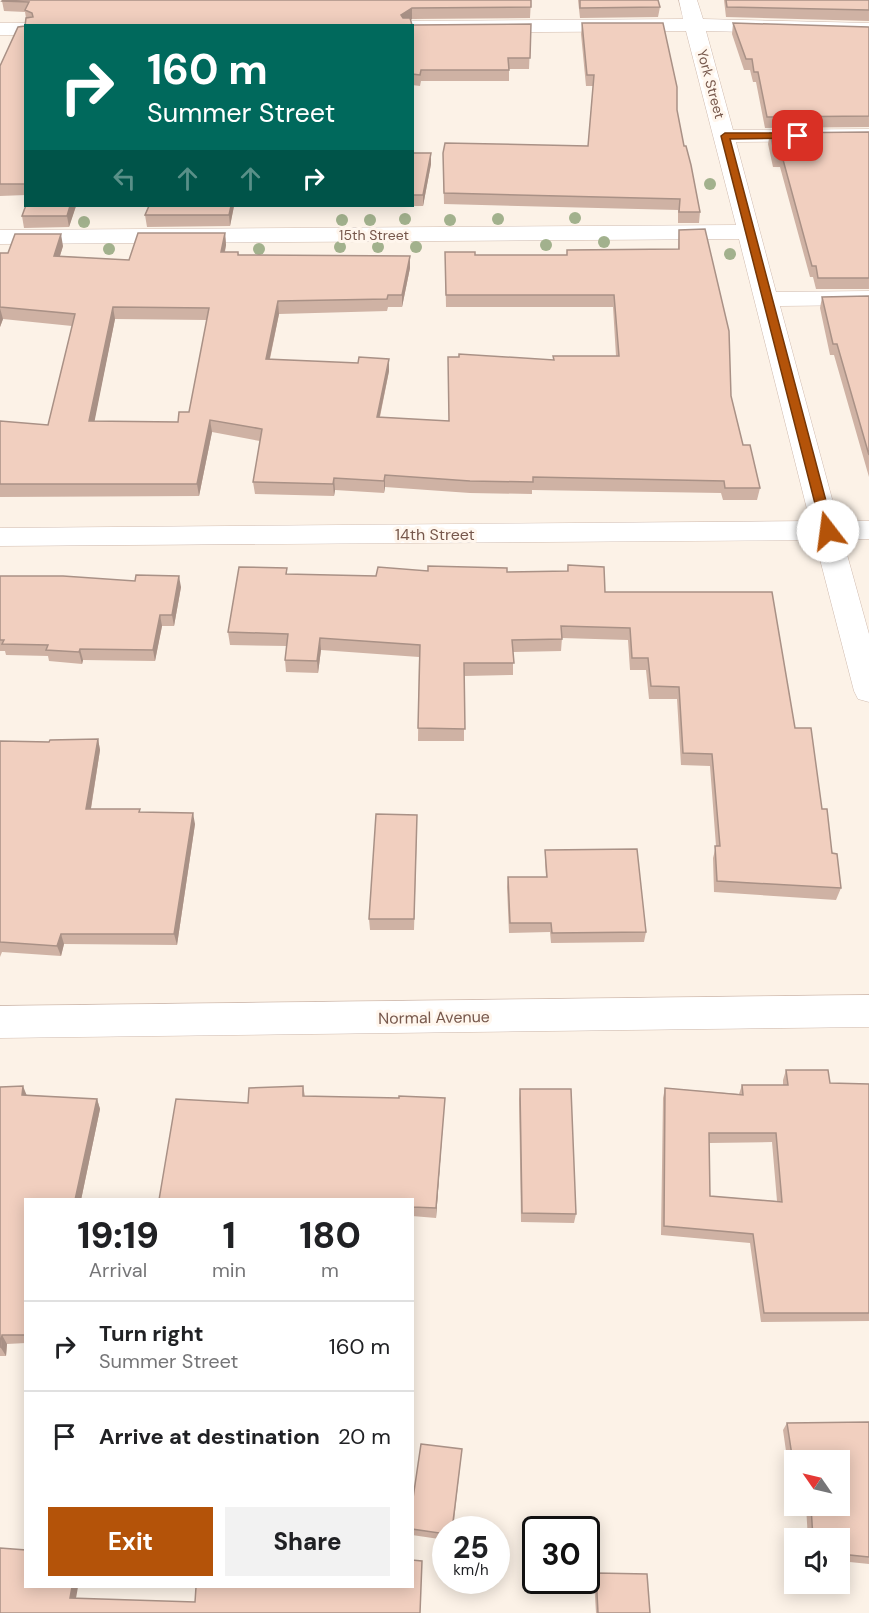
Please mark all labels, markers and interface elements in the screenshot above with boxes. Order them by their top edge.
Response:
text: 160 m [147,42,268,97]
street label: York Street [693,47,729,121]
icon: right [48,48,126,126]
text: Summer Street [147,95,335,130]
pin [772,110,823,161]
icon: arrive [781,119,814,152]
icon: left [108,162,141,195]
icon: ahead [171,162,204,195]
icon: ahead [234,162,267,195]
icon: right [297,162,330,195]
street label: 15th Street [339,226,409,244]
position arrow [796,499,860,563]
street label: 14th Street [395,524,475,545]
street label: Normal Avenue [378,1006,490,1029]
text: 19:19 [77,1212,159,1259]
text: 1 [222,1212,236,1259]
text: 180 [299,1212,361,1259]
text: Arrival [89,1257,147,1283]
text: min [212,1257,246,1283]
text: m [321,1257,339,1283]
text: Turn right [99,1319,204,1348]
icon: right [48,1330,81,1363]
text: 160 m [329,1332,390,1361]
text: Summer Street [99,1348,238,1374]
icon: arrive [48,1420,81,1453]
text: Arrive at destination [99,1422,320,1451]
text: 20 m [338,1422,391,1451]
north arrow [784,1450,850,1516]
map controls [784,1450,850,1594]
button: Exit [48,1507,213,1576]
button: Share [225,1507,390,1576]
speed limit sign: 30 [522,1516,600,1594]
text: 25 [453,1528,489,1567]
button: sound [784,1528,850,1594]
text: km/h [453,1560,489,1580]

